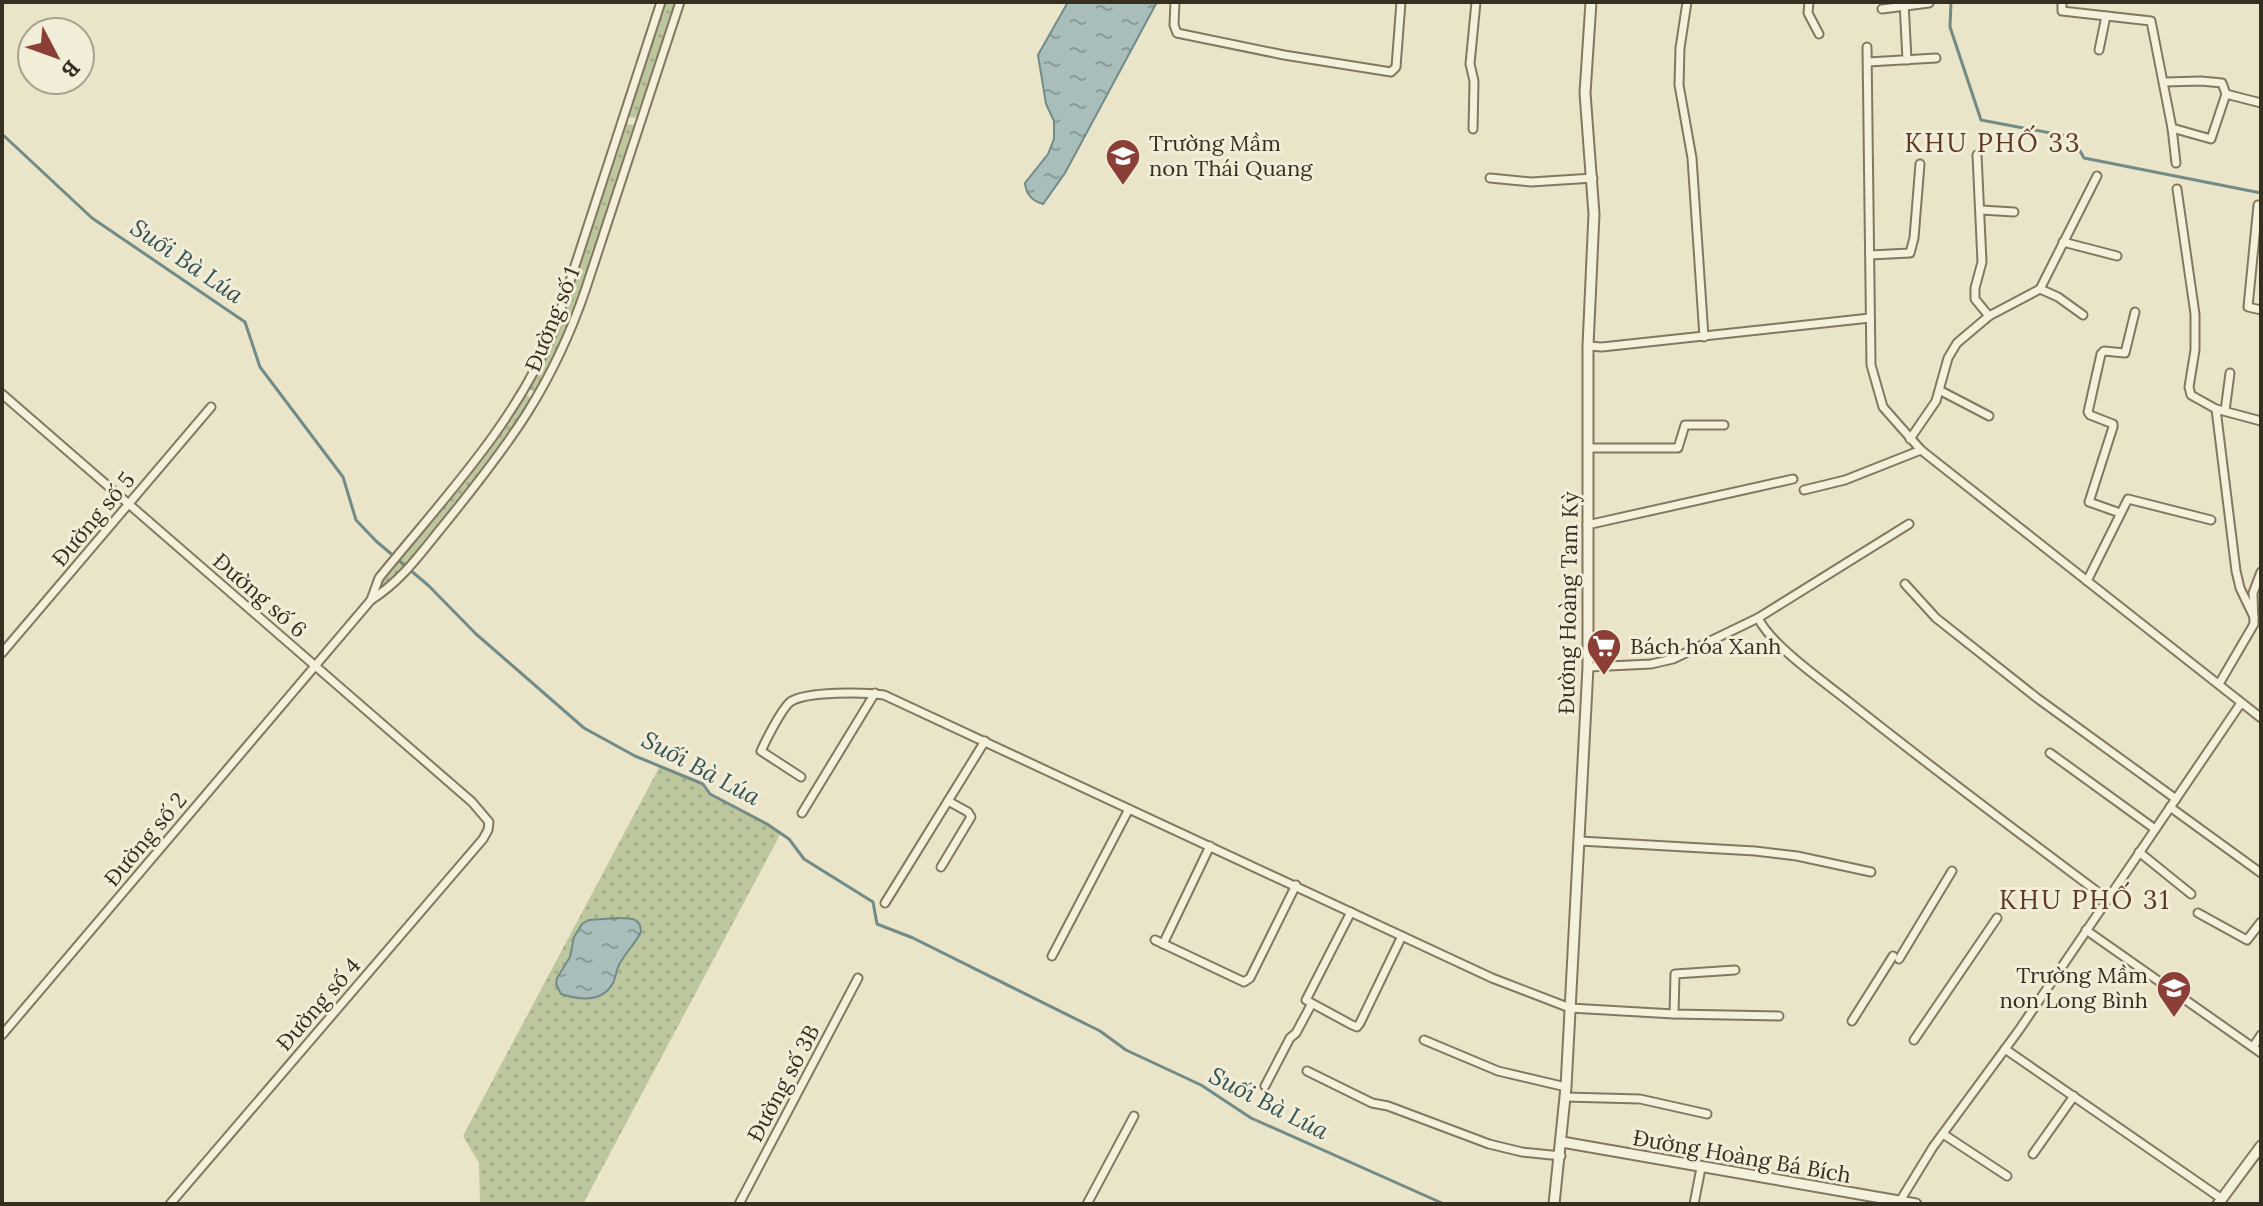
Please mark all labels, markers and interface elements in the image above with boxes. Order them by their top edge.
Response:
north arrow [16,16,96,96]
text: B [56,54,86,84]
district label: KHU PHỐ 33 [1905,124,2081,159]
place label: Trường Mầm non Thái Quang [1149,129,1313,182]
school or university icon: Trường Mầm non Thái Quang [1104,137,1142,187]
water label: Suối Bà Lúa [125,212,250,311]
street label: Đường số 1 [518,262,586,376]
street label: Đường số 5 [45,466,141,572]
street label: Đường Hoàng Tam Kỳ [1552,491,1584,715]
street label: Đường số 6 [207,547,313,643]
supermarket icon: Bách hóa Xanh [1585,627,1623,677]
place label: Bách hóa Xanh [1630,632,1782,660]
water label: Suối Bà Lúa [636,724,766,813]
street label: Đường số 2 [98,786,192,892]
district label: KHU PHỐ 31 [1999,881,2171,916]
street label: Đường số 4 [270,952,366,1056]
place label: Trường Mầm non Long Bình [2000,961,2148,1014]
school or university icon: Trường Mầm non Long Bình [2155,969,2193,1019]
street label: Đường số 3B [740,1020,826,1146]
water label: Suối Bà Lúa [1204,1060,1335,1147]
street label: Đường Hoàng Bá Bích [1631,1123,1853,1189]

